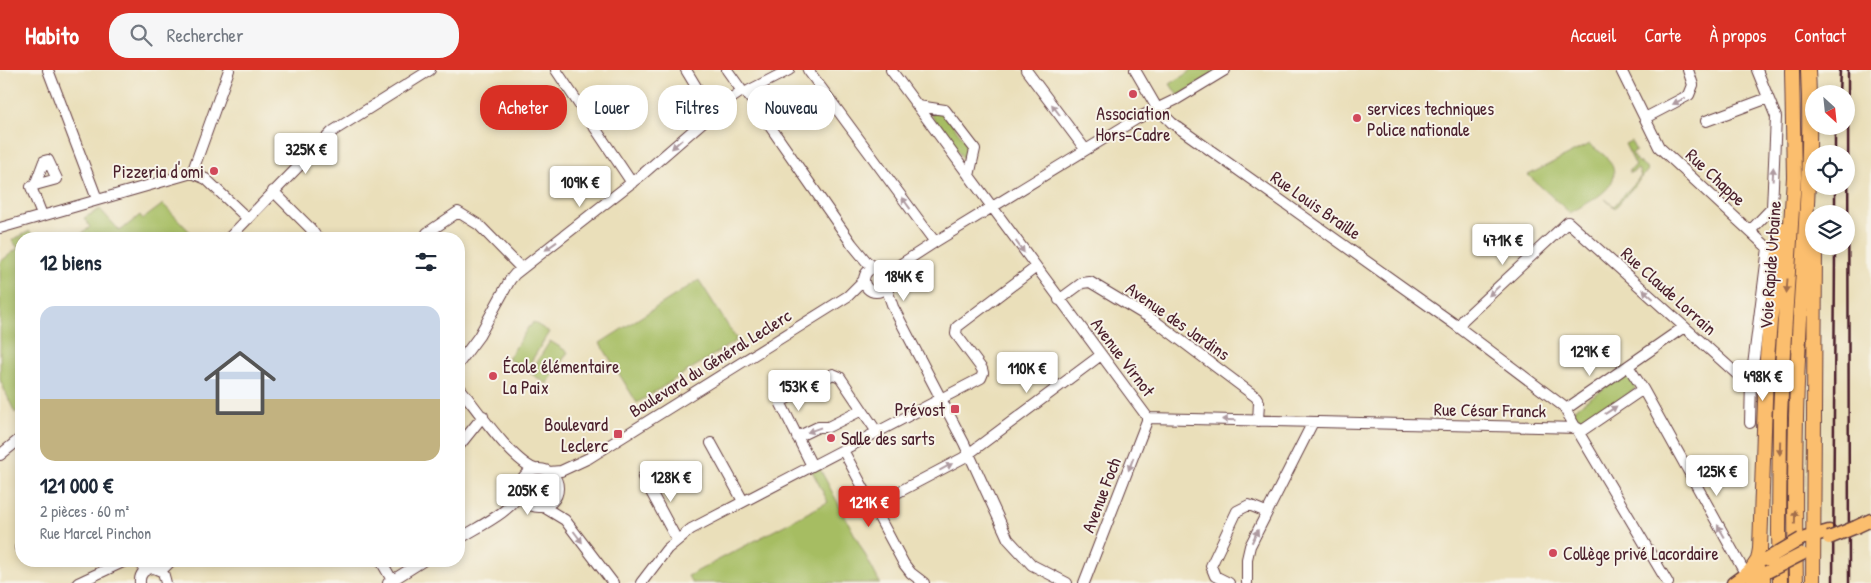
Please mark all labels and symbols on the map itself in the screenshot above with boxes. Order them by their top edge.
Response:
north arrow [1805,85,1855,135]
marker: Association Hors-Cadre [1127,88,1139,100]
place label: services techniques Police nationale [1367,96,1494,142]
one-way arrow [1672,97,1686,105]
place label: Association Hors-Cadre [1096,101,1170,147]
one-way arrow [1051,104,1062,117]
marker: services techniques Police nationale [1351,112,1363,124]
pin: 325K € [265,132,347,175]
one-way arrow [672,138,684,150]
street label: Rue Chappe [1681,143,1751,211]
place label: Pizzeria d'omi [113,159,204,184]
marker: Pizzeria d'omi [208,165,220,177]
street label: Rue Louis Braille [1266,165,1366,245]
one-way arrow [1770,165,1778,181]
pin: 109K € [539,166,621,208]
one-way arrow [901,196,911,210]
street label: Voie Rapide Urbaine [1753,200,1787,330]
pin: 471K € [1462,224,1544,266]
one-way arrow [1015,240,1026,253]
one-way arrow [544,241,557,251]
street label: Rue Claude Lorrain [1616,241,1722,341]
pin: 184K € [863,260,945,302]
street label: Avenue des Jardins [1121,276,1235,366]
one-way arrow [1783,278,1791,294]
one-way arrow [1489,285,1501,297]
one-way arrow [1643,288,1655,300]
street label: Boulevard du Général Leclerc [624,303,796,423]
street label: Avenue Virnot [1085,313,1161,402]
pin: 129K € [1549,334,1631,377]
pin: 110K € [986,352,1068,394]
place label: École élémentaire La Paix [503,354,619,400]
pin: 498K € [1722,360,1804,402]
marker: École élémentaire La Paix [487,370,499,382]
pin: 153K € [758,370,840,412]
place label: Prévost [895,397,946,422]
street label: Rue César Franck [1434,397,1547,423]
marker: Prévost [949,403,961,415]
one-way arrow [1605,405,1618,415]
place label: Boulevard Leclerc [544,412,608,458]
one-way arrow [1221,416,1237,424]
place label: Salle des sarts [841,426,935,451]
one-way arrow [806,427,821,434]
marker: Boulevard Leclerc [612,428,624,440]
marker: Salle des sarts [825,432,837,444]
one-way arrow [1776,440,1784,456]
street label: Avenue Foch [1075,454,1127,536]
pin: 125K € [1676,454,1758,497]
one-way arrow [1126,457,1134,471]
pin: 128K € [630,460,712,503]
one-way arrow [939,463,953,471]
pin: 205K € [487,474,569,516]
pin: 121K € [828,486,910,528]
one-way arrow [1791,509,1799,525]
one-way arrow [1717,524,1725,538]
one-way arrow [1251,529,1259,543]
one-way arrow [573,530,584,543]
place label: Collège privé Lacordaire [1563,541,1719,566]
marker: Collège privé Lacordaire [1547,547,1559,559]

